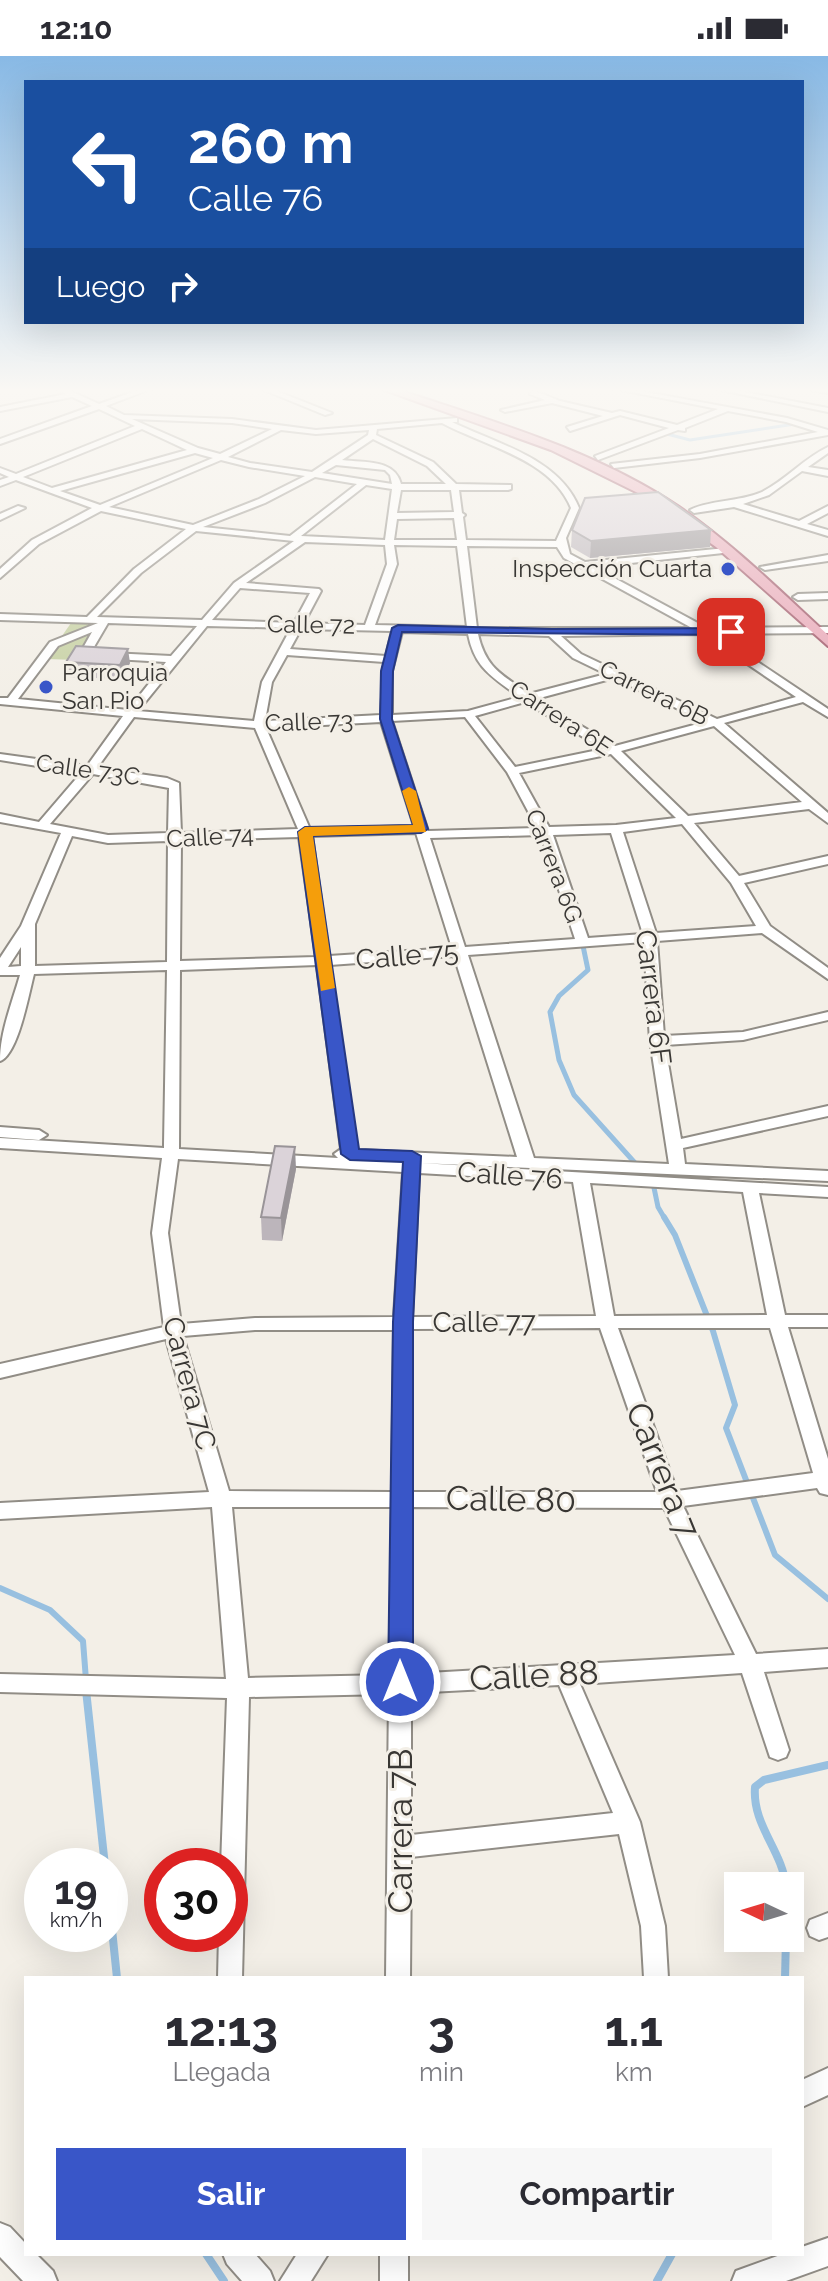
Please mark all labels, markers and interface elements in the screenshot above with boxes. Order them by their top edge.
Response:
text: 12:10 [40,11,112,46]
text: 260 m [188,110,354,176]
icon: left [56,112,160,216]
text: Calle 76 [188,177,323,219]
icon: right [161,264,205,308]
text: Luego [56,269,145,304]
place label: Inspección Cuarta [512,554,712,583]
marker: Inspección Cuarta [719,560,737,578]
pin [697,598,765,666]
street label: Calle 72 [267,609,355,640]
icon: arrive [709,610,753,654]
street label: Carrera 6B [595,654,714,731]
place label: Parroquia San Pio [62,658,168,715]
street label: Carrera 6E [504,674,618,762]
marker: Parroquia San Pio [37,678,55,696]
street label: Calle 73 [264,705,354,738]
street label: Calle 73C [34,748,142,791]
street label: Carrera 6G [520,805,589,927]
street label: Calle 74 [166,820,254,853]
street label: Carrera 6F [629,928,678,1066]
street label: Calle 75 [354,935,460,976]
street label: Calle 76 [456,1155,564,1196]
street label: Calle 77 [432,1306,536,1339]
street label: Carrera 7C [156,1313,223,1453]
street label: Carrera 7 [618,1396,708,1544]
street label: Calle 80 [446,1478,576,1520]
position arrow [358,1640,442,1724]
street label: Calle 88 [468,1652,600,1698]
street label: Carrera 7B [380,1748,420,1914]
speed limit sign: 30 [144,1848,248,1952]
text: 19 [54,1866,98,1913]
north arrow [724,1872,804,1952]
map controls [724,1872,804,1952]
text: km/h [50,1908,102,1932]
text: 12:13 [165,2001,278,2057]
text: 3 [428,2001,455,2057]
text: 1.1 [605,2001,663,2057]
text: Llegada [173,2057,271,2087]
text: min [419,2057,464,2087]
text: km [615,2057,653,2087]
button: Salir [56,2148,406,2240]
button: Compartir [422,2148,772,2240]

